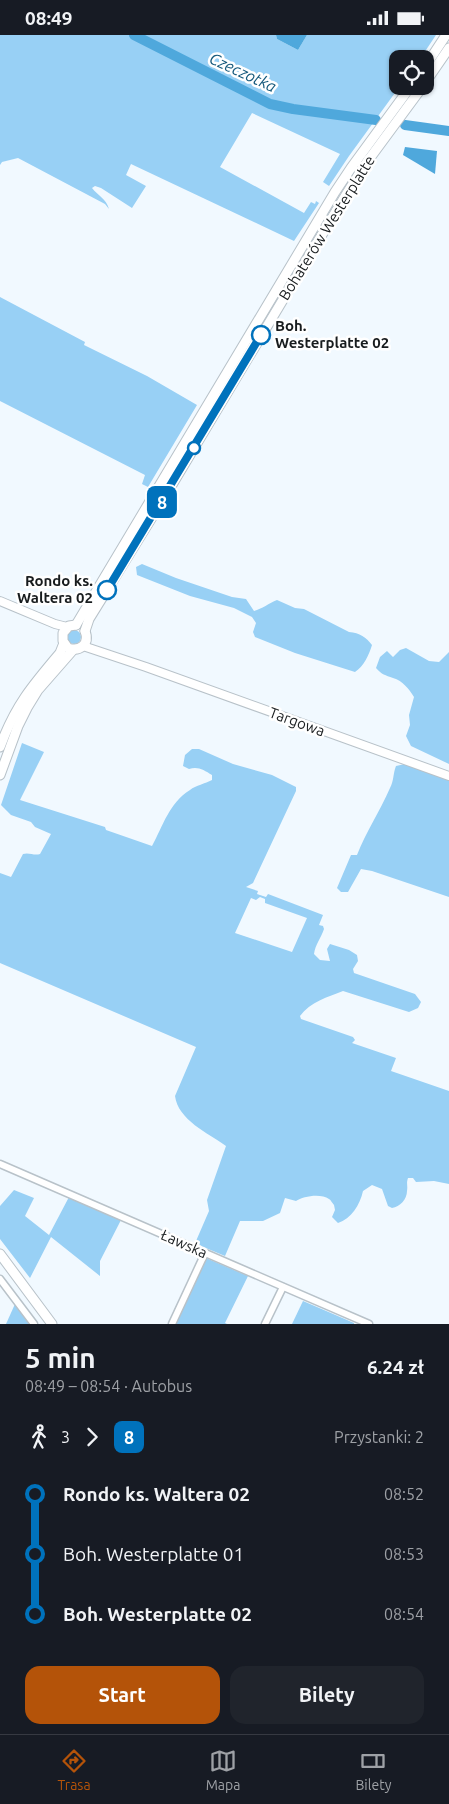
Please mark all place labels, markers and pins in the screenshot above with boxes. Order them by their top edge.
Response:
place label: Boh. Westerplatte 02 [275,317,389,351]
marker: Boh. Westerplatte 02 [251,325,271,345]
unlabelled marker [187,441,201,455]
place label: Rondo ks. Waltera 02 [17,572,93,606]
marker: Rondo ks. Waltera 02 [97,580,117,600]

